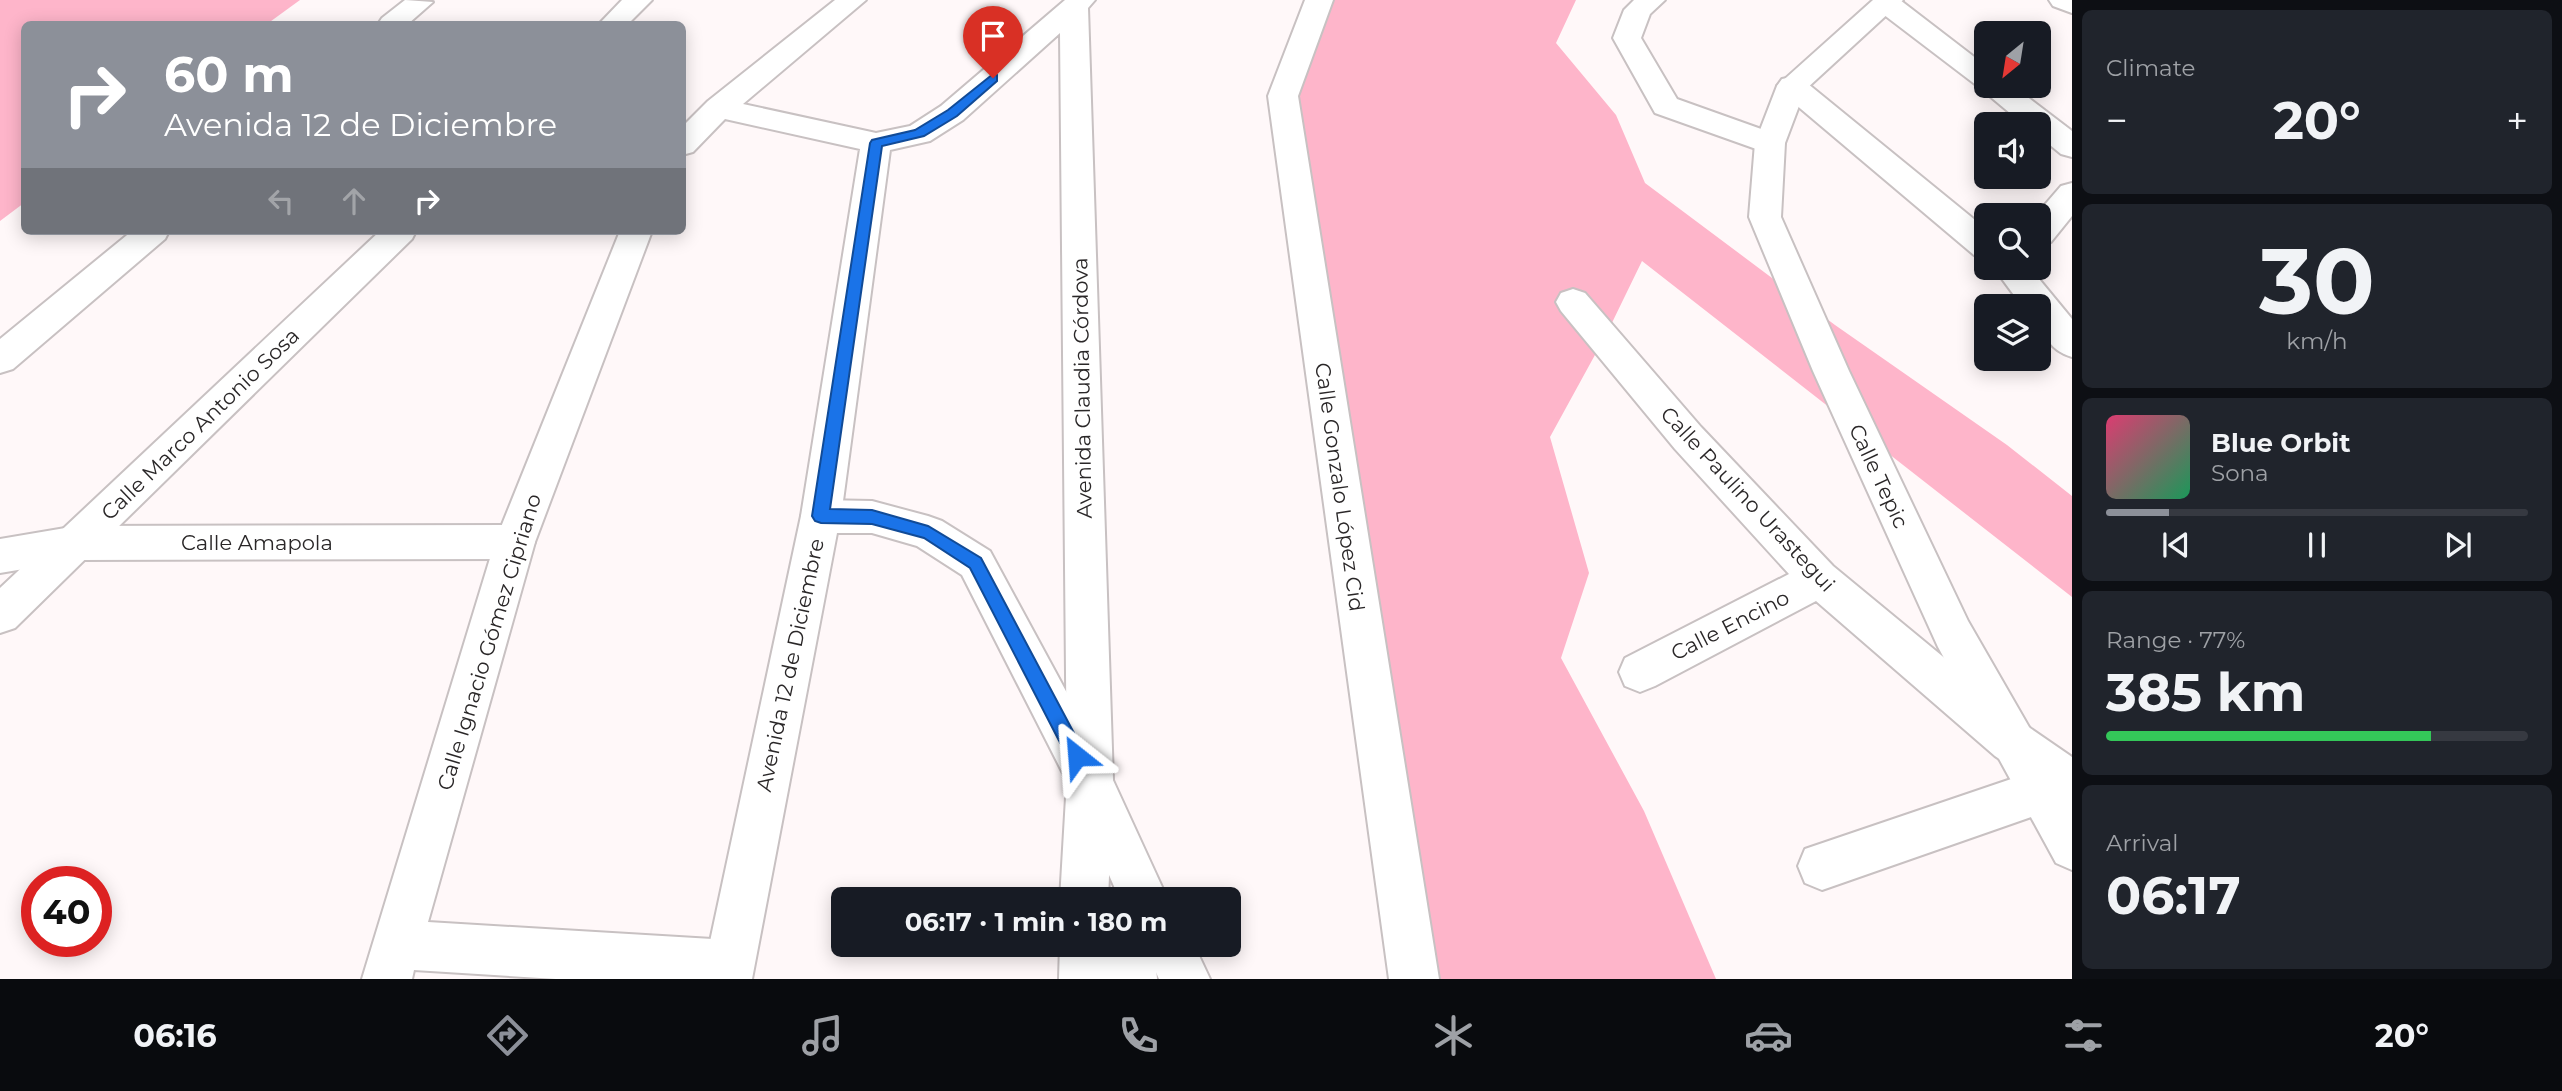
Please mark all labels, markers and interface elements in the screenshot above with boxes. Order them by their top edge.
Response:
pin [963,6,1023,78]
icon: arrive [974,17,1012,55]
north arrow [1974,21,2051,98]
map controls [1974,21,2051,371]
text: 60 m [164,45,294,104]
icon: right [49,49,140,140]
text: Climate [2106,54,2195,82]
text: 20° [2273,89,2361,152]
text: − [2106,97,2128,144]
text: + [2506,97,2528,144]
text: Avenida 12 de Diciembre [164,105,557,144]
button: sound [1974,112,2051,189]
icon: left [262,182,300,220]
icon: ahead [335,182,373,220]
icon: right [408,182,446,220]
button: search [1974,203,2051,280]
text: 30 [2259,226,2375,337]
street label: Avenida Claudia Córdova [1067,257,1097,519]
button: layers [1974,294,2051,371]
street label: Calle Marco Antonio Sosa [96,323,304,525]
text: km/h [2286,327,2348,355]
street label: Calle Gonzalo López Cid [1310,361,1370,613]
street label: Calle Paulino Urastegui [1656,401,1840,597]
street label: Calle Tepic [1844,420,1914,532]
text: Blue Orbit [2211,427,2350,459]
text: Sona [2211,459,2269,487]
street label: Calle Ignacio Gómez Cipriano [432,491,546,793]
icon: previous [2157,526,2195,564]
icon: pause [2298,526,2336,564]
icon: next [2439,526,2477,564]
street label: Calle Amapola [181,530,333,555]
street label: Avenida 12 de Diciembre [751,536,829,794]
street label: Calle Encino [1667,584,1793,666]
text: Range · 77% [2106,626,2245,654]
text: 385 km [2106,661,2305,724]
position arrow [1040,719,1114,793]
text: Arrival [2106,829,2179,857]
text: 06:17 [2106,864,2241,927]
speed limit sign: 40 [21,866,112,957]
text: 06:17 · 1 min · 180 m [905,906,1167,938]
icon: directions [483,1011,532,1060]
icon: music [798,1011,847,1060]
icon: phone [1114,1011,1163,1060]
icon: climate [1429,1011,1478,1060]
icon: car [1744,1011,1793,1060]
icon: filters [2059,1011,2108,1060]
text: 06:16 [133,1016,217,1055]
text: 20° [2375,1016,2429,1055]

